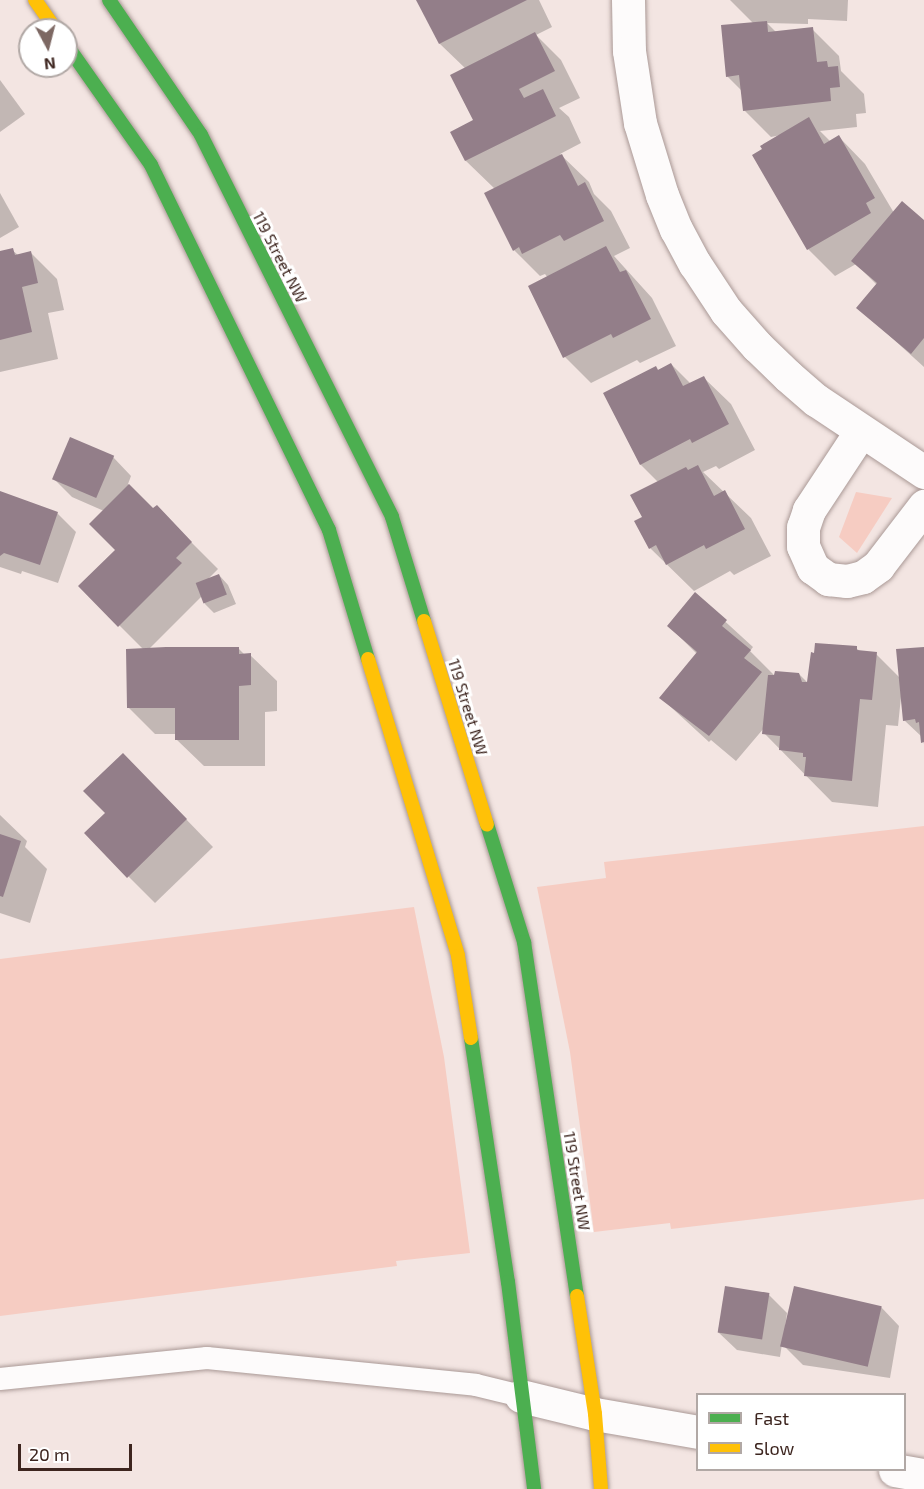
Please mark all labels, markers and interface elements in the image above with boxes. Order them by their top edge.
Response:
north arrow [18,18,78,78]
text: N [43,54,57,75]
street label: 119 Street NW [249,208,311,306]
street label: 119 Street NW [444,656,492,758]
street label: 119 Street NW [560,1130,594,1232]
legend [696,1393,906,1471]
text: Fast [754,1407,789,1429]
scale bar [21,1432,135,1470]
text: Slow [754,1437,794,1459]
text: 20 m [29,1443,70,1465]

